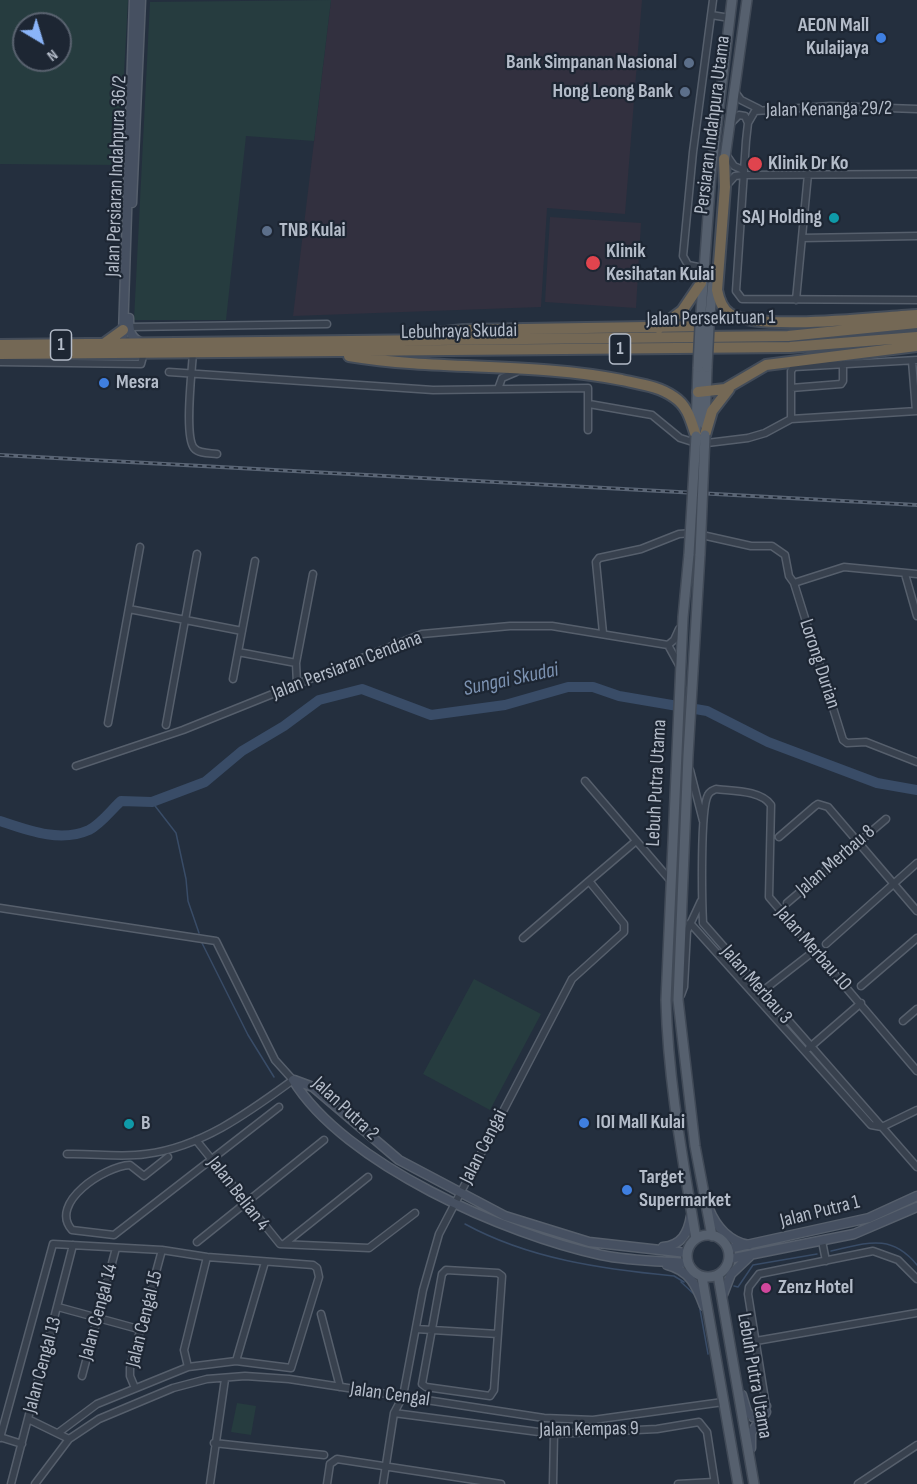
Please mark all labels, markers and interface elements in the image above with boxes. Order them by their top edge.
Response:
north arrow [12,12,72,72]
place label: AEON Mall Kulaijaya [798,14,869,61]
marker: AEON Mall Kulaijaya [874,31,888,45]
street label: Persiaran Indahpura Utama [690,34,736,216]
text: N [43,45,61,65]
place label: Bank Simpanan Nasional [506,51,677,75]
marker: Bank Simpanan Nasional [682,56,696,70]
street label: Jalan Persiaran Indahpura 36/2 [101,75,133,277]
place label: Hong Leong Bank [553,80,673,104]
marker: Hong Leong Bank [678,85,692,99]
street label: Jalan Kenanga 29/2 [766,97,892,123]
place label: Klinik Dr Ko [768,152,849,176]
marker: Klinik Dr Ko [746,155,764,173]
place label: SAJ Holding [742,206,822,230]
marker: SAJ Holding [827,211,841,225]
place label: TNB Kulai [279,219,346,243]
marker: TNB Kulai [260,224,274,238]
place label: Klinik Kesihatan Kulai [606,240,714,287]
marker: Klinik Kesihatan Kulai [584,254,602,272]
street label: Jalan Persekutuan 1 [646,306,776,332]
street label: Lebuhraya Skudai [401,319,517,345]
road number: 1 [50,330,72,360]
road number: 1 [610,334,630,364]
place label: Mesra [116,371,159,395]
marker: Mesra [97,376,111,390]
street label: Lorong Durian [793,616,845,712]
street label: Jalan Persiaran Cendana [269,626,425,706]
water label: Sungai Skudai [461,658,561,702]
street label: Lebuh Putra Utama [642,719,672,847]
street label: Jalan Merbau 8 [792,820,880,902]
street label: Jalan Merbau 10 [770,902,856,996]
street label: Jalan Merbau 3 [715,941,797,1029]
street label: Jalan Putra 2 [307,1072,383,1146]
street label: Jalan Cengai [455,1106,513,1188]
place label: IOI Mall Kulai [596,1111,685,1135]
place label: B [141,1112,150,1136]
marker: IOI Mall Kulai [577,1116,591,1130]
marker: B [122,1117,136,1131]
street label: Jalan Belian 4 [202,1152,274,1236]
place label: Target Supermarket [639,1166,731,1213]
marker: Target Supermarket [620,1183,634,1197]
street label: Jalan Putra 1 [778,1191,862,1233]
street label: Jalan Cengal 14 [75,1261,123,1363]
street label: Jalan Cengal 15 [121,1268,169,1370]
place label: Zenz Hotel [778,1276,853,1300]
marker: Zenz Hotel [759,1281,773,1295]
street label: Lebuh Putra Utama [731,1311,777,1441]
street label: Jalan Cengal 13 [19,1314,67,1416]
street label: Jalan Cengal [349,1378,431,1412]
street label: Jalan Kempas 9 [539,1417,639,1443]

